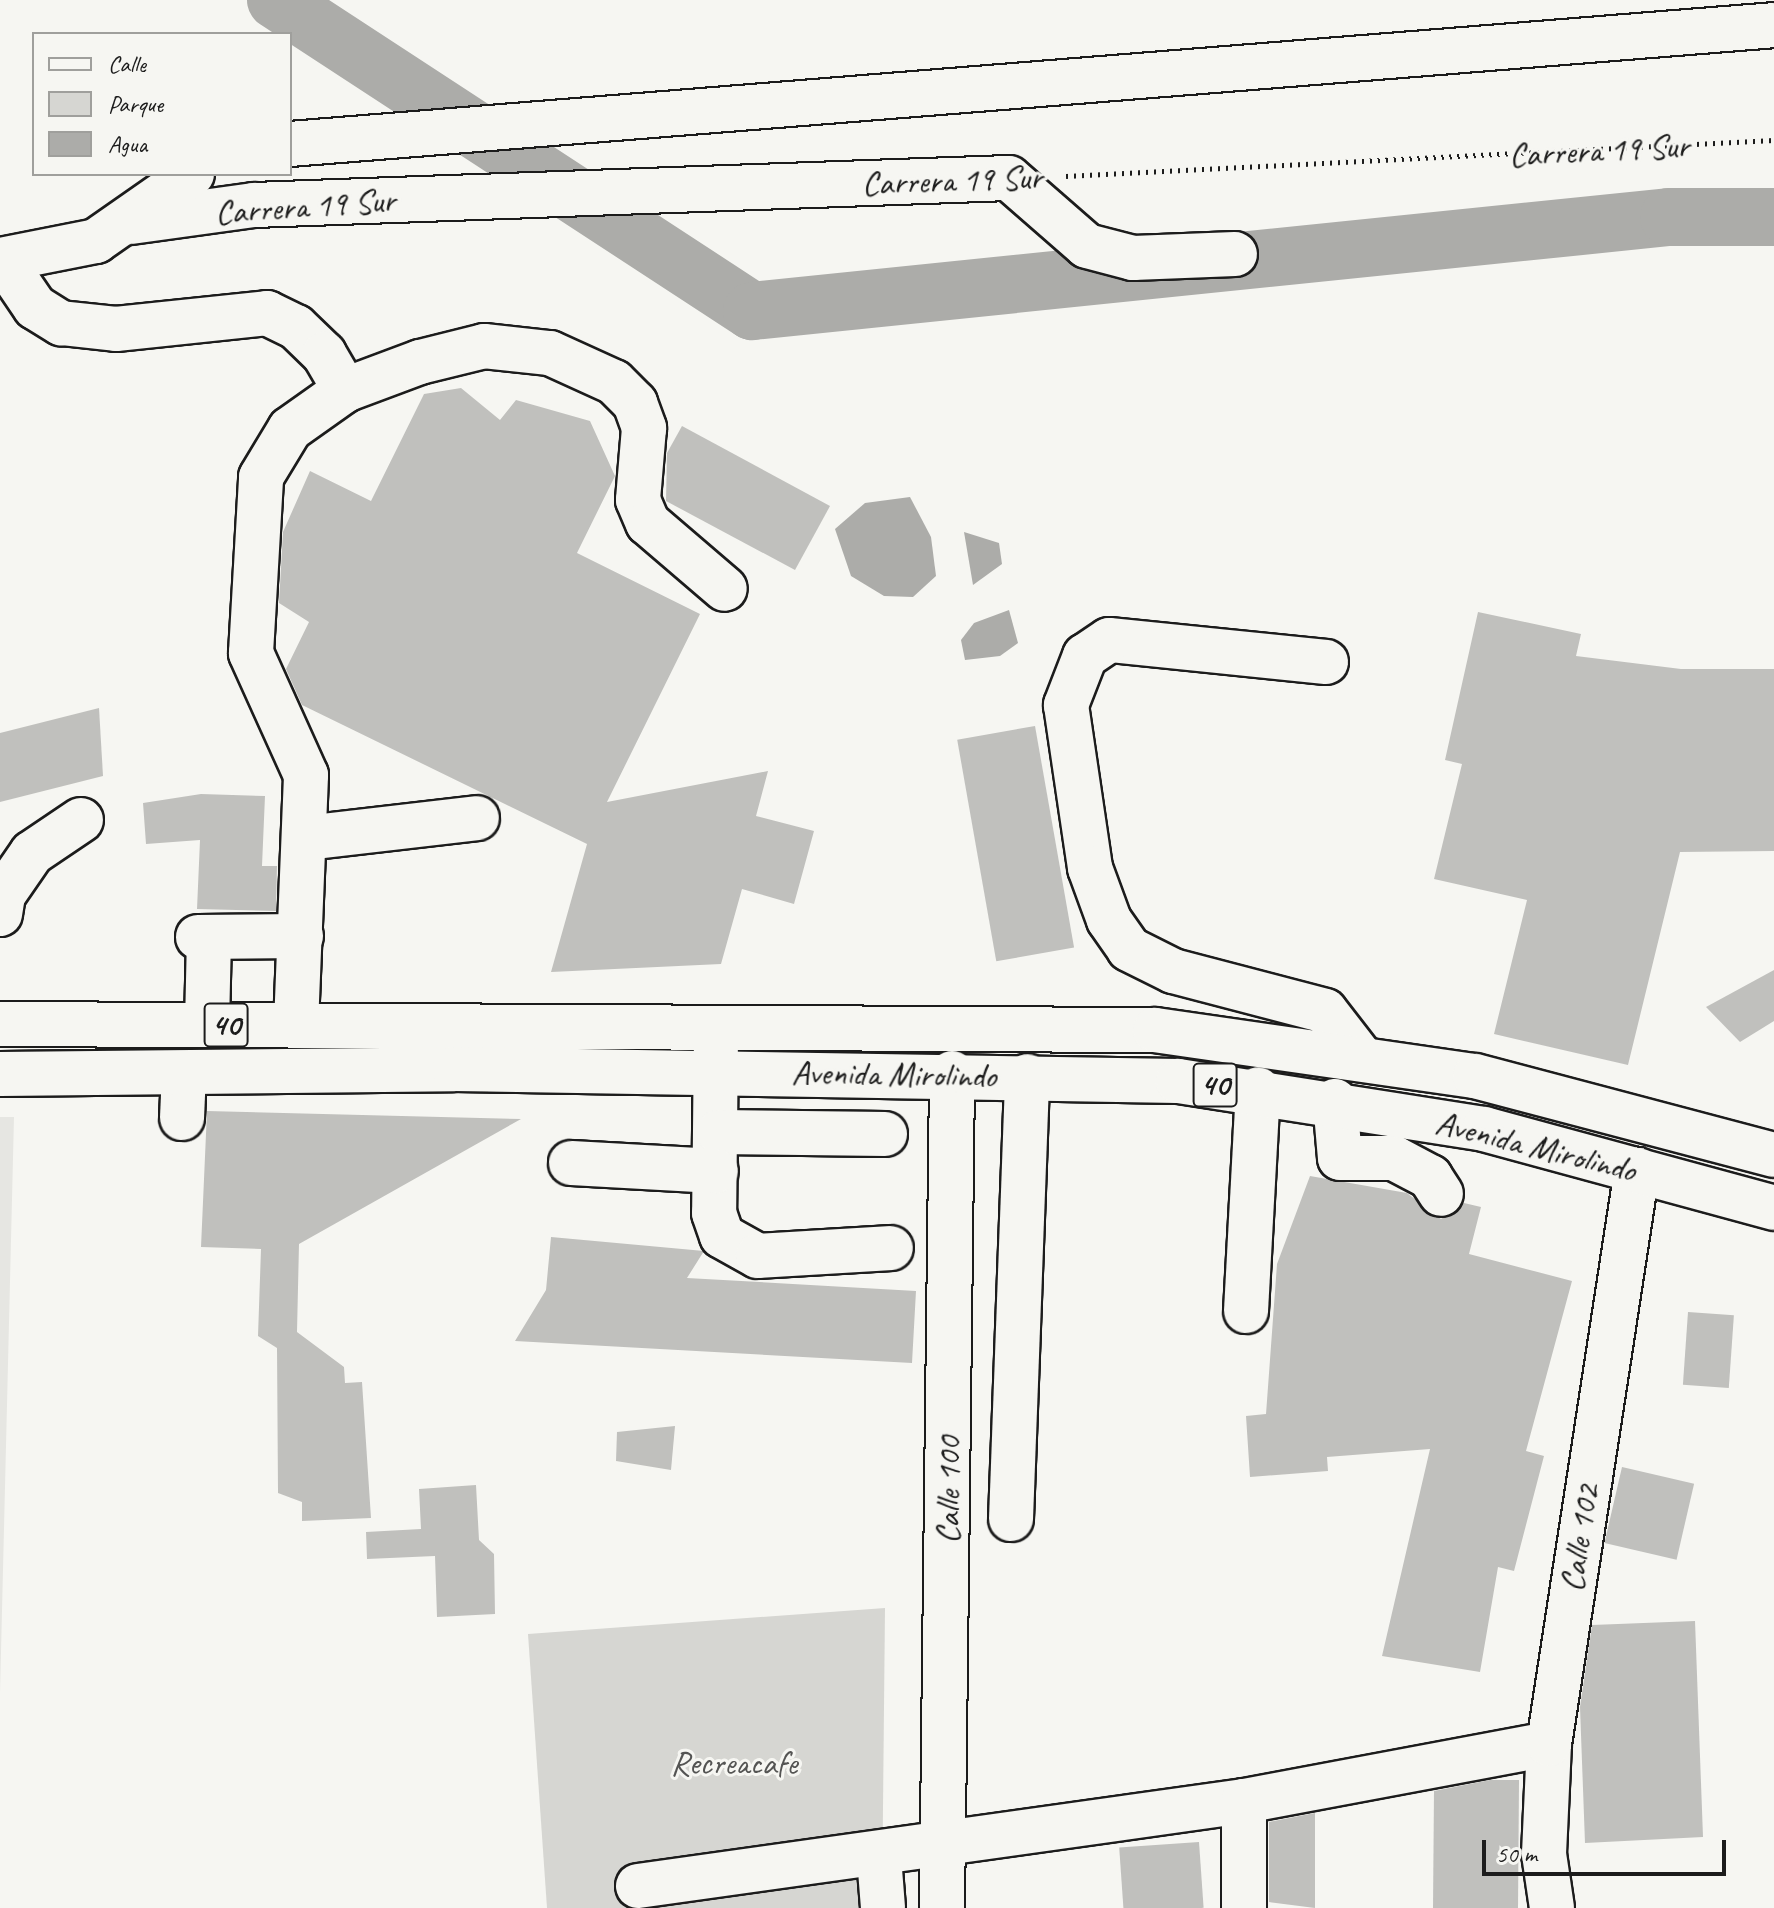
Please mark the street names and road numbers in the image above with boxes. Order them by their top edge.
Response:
street label: Carrera 19 Sur [1508,125,1690,175]
street label: Carrera 19 Sur [861,156,1043,204]
street label: Carrera 19 Sur [214,179,396,233]
road number: 40 [202,997,250,1053]
street label: Avenida Mirolindo [791,1052,997,1096]
road number: 40 [1191,1057,1239,1113]
street label: Avenida Mirolindo [1432,1101,1640,1191]
street label: Calle 100 [927,1436,969,1544]
street label: Calle 102 [1550,1482,1608,1594]

